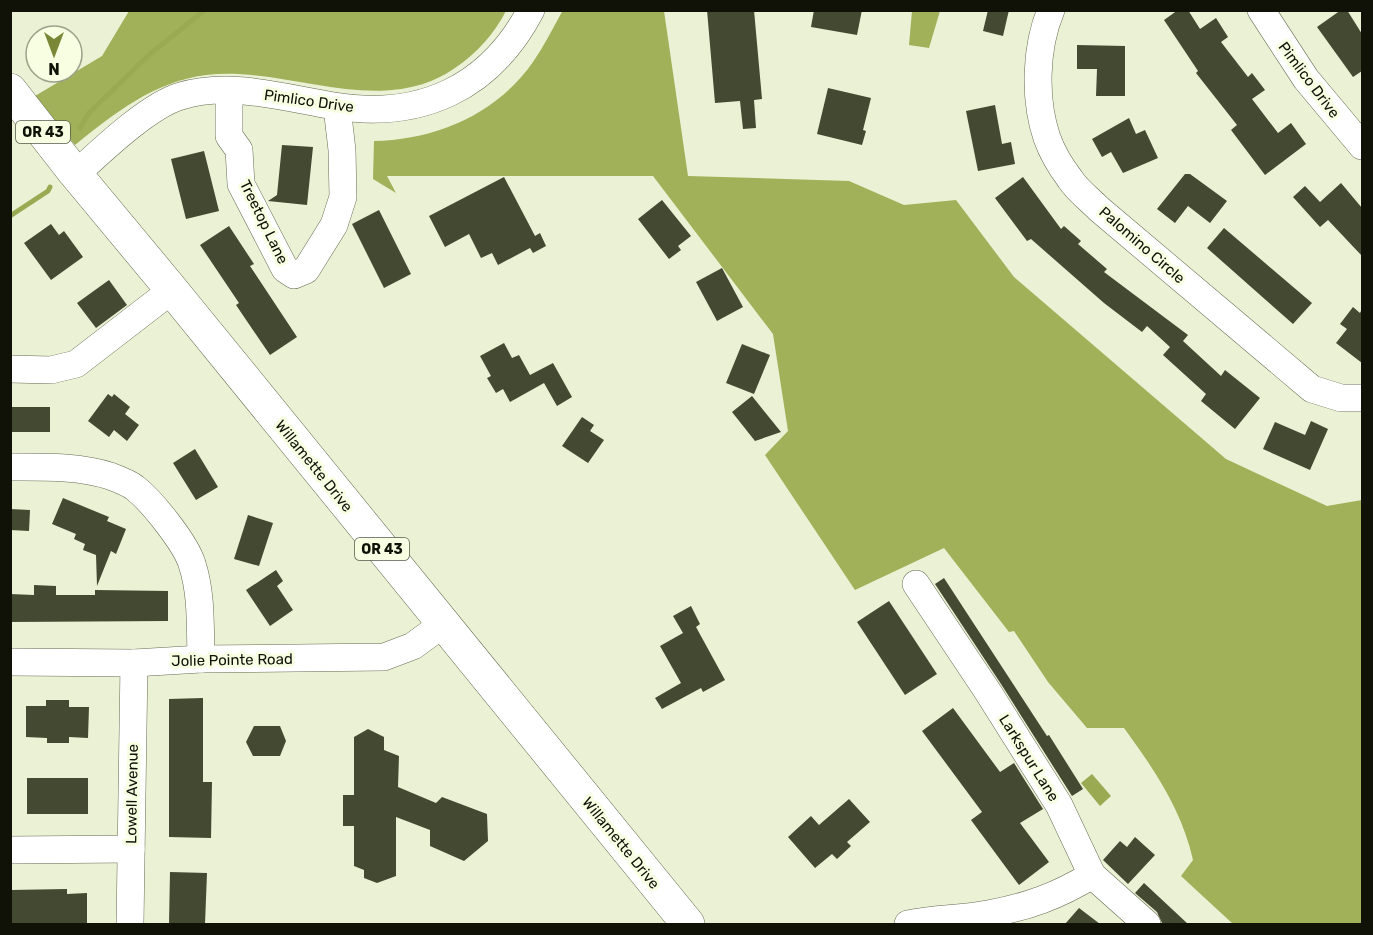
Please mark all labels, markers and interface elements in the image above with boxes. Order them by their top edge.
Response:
north arrow [24,24,84,84]
street label: Pimlico Drive [1275,38,1343,122]
text: N [48,59,60,78]
street label: Pimlico Drive [263,86,355,116]
road number: OR 43 [16,121,70,143]
street label: Treetop Lane [236,177,292,267]
street label: Palomino Circle [1095,203,1189,287]
street label: Willamette Drive [272,417,356,515]
road number: OR 43 [355,538,409,560]
street label: Jolie Pointe Road [171,650,293,670]
street label: Larkspur Lane [995,711,1063,805]
street label: Lowell Avenue [122,744,142,844]
street label: Willamette Drive [579,794,663,892]

